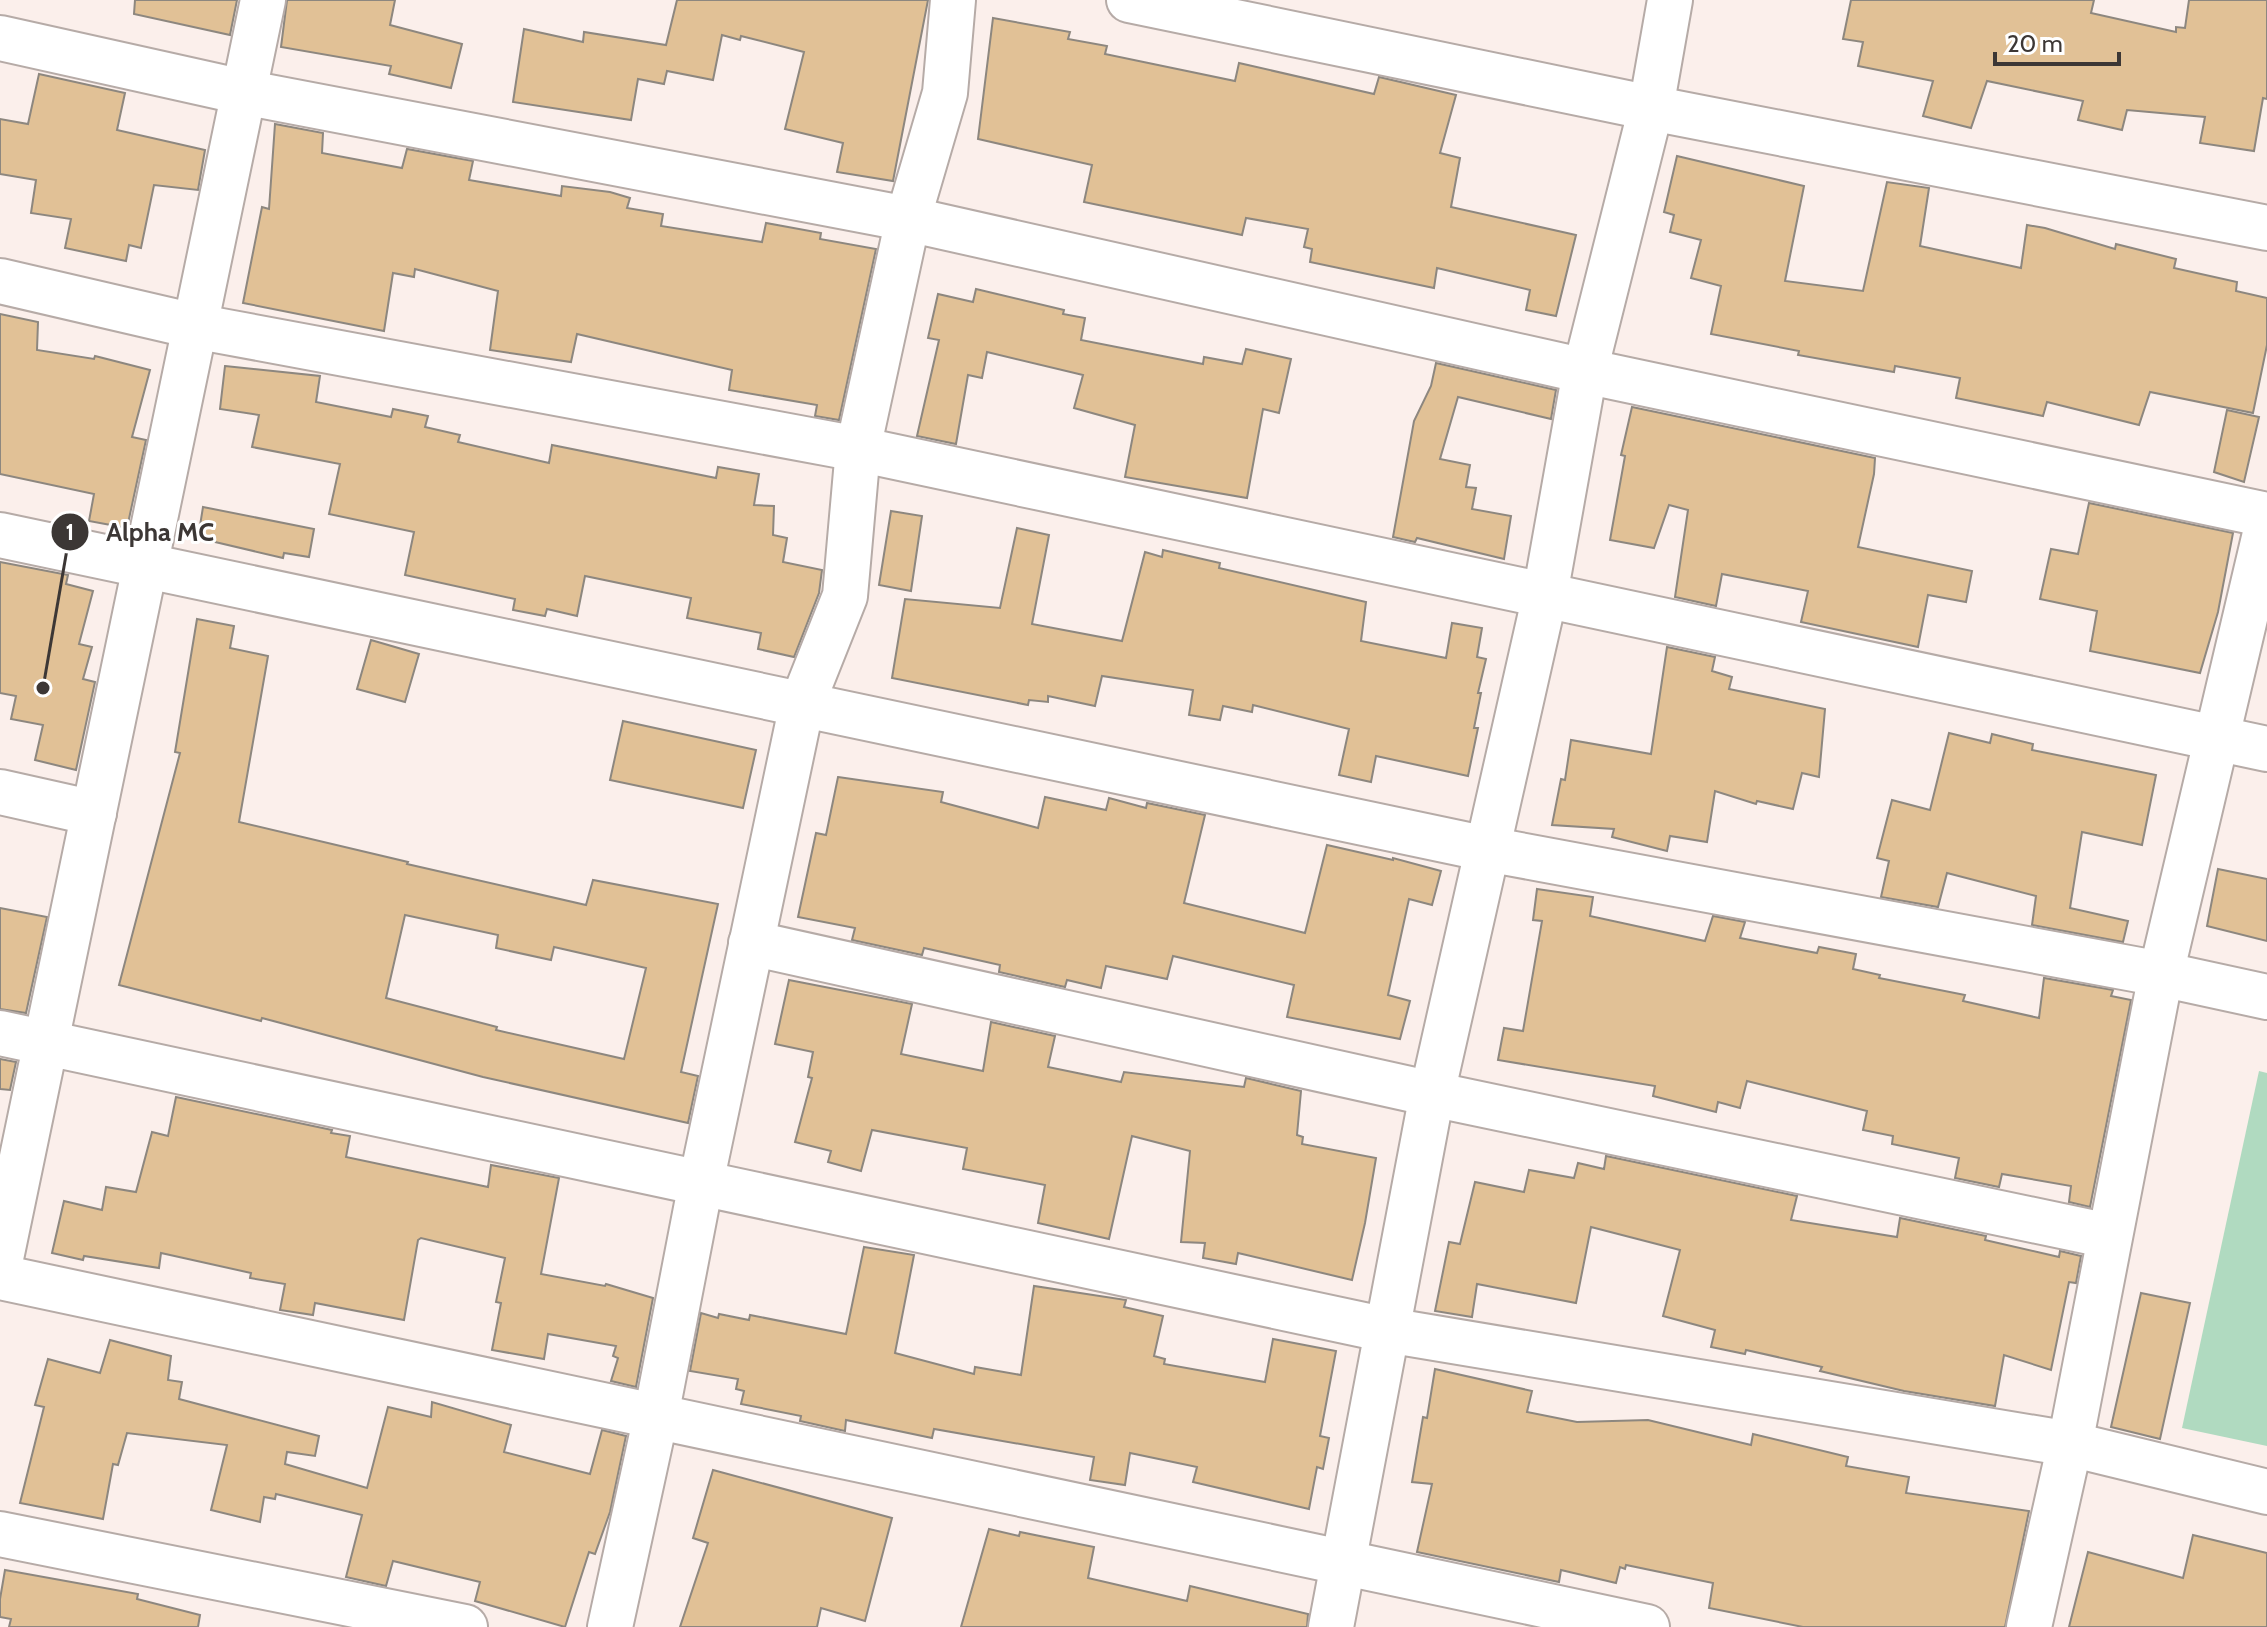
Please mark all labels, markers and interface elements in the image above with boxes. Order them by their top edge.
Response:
scale bar [1995,16,2119,66]
text: 20 m [2007,29,2063,58]
callout: Alpha MC [50,507,230,557]
text: Alpha MC [106,516,214,548]
text: 1 [66,517,74,546]

